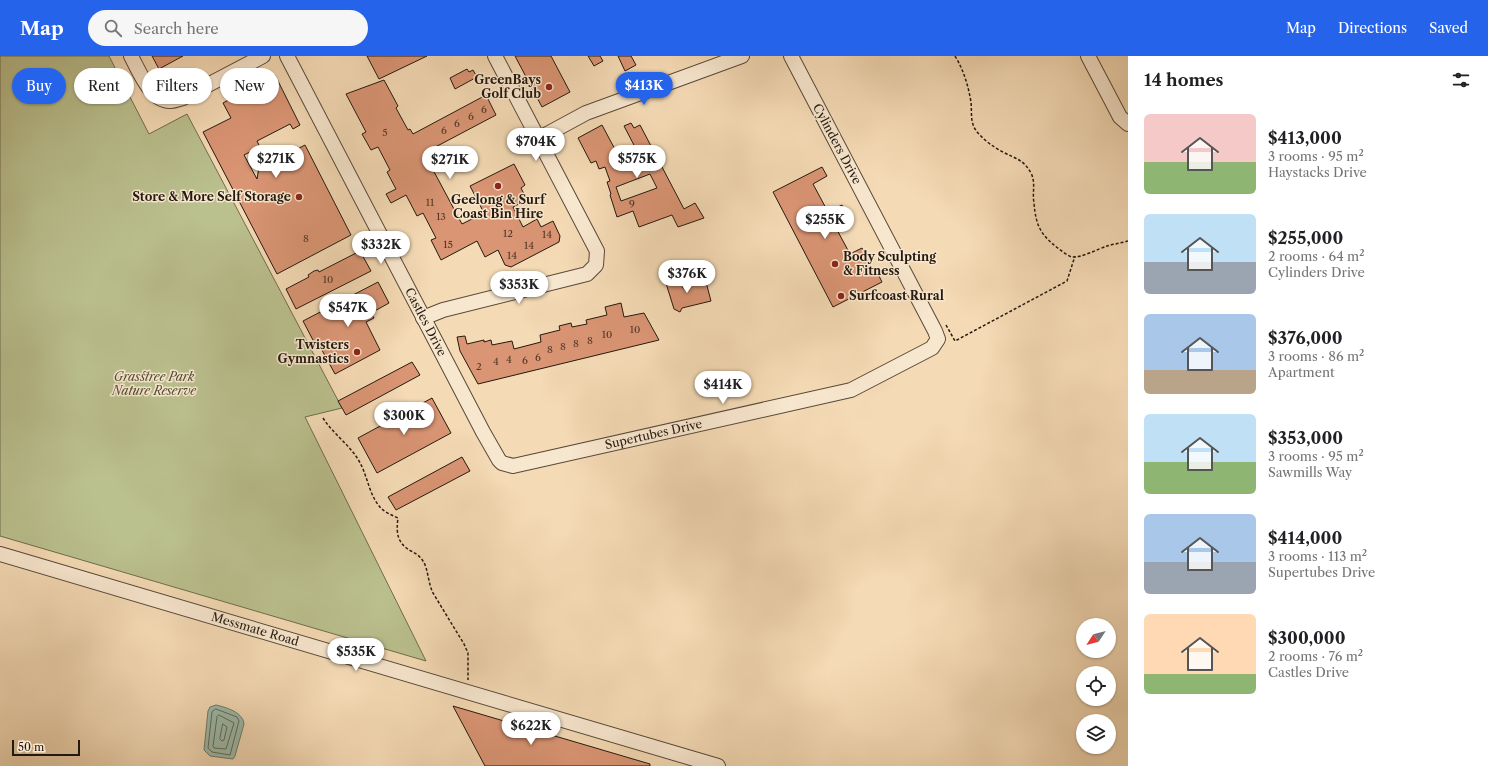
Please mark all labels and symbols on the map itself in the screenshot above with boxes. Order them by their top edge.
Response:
place label: GreenBays Golf Club [474,72,541,101]
pin: $413K [616,72,672,106]
marker: GreenBays Golf Club [544,82,554,92]
street label: Cylinders Drive [810,101,865,187]
house number: 6 [481,103,487,116]
house number: 6 [468,110,474,123]
house number: 6 [454,117,460,130]
house number: 6 [441,124,447,137]
house number: 5 [382,126,388,139]
pin: $704K [508,128,564,162]
pin: $271K [248,145,304,179]
pin: $575K [609,145,665,179]
pin: $271K [422,146,478,180]
marker: Geelong & Surf Coast Bin Hire [493,181,503,191]
place label: Store & More Self Storage [132,189,291,204]
marker: Store & More Self Storage [294,192,304,202]
place label: Geelong & Surf Coast Bin Hire [451,192,547,221]
house number: 11 [426,196,435,209]
house number: 9 [629,197,635,210]
pin: $255K [797,206,853,240]
house number: 13 [436,210,446,223]
house number: 12 [503,227,513,240]
house number: 14 [542,228,552,241]
pin: $332K [353,231,409,265]
house number: 8 [303,232,309,245]
house number: 15 [443,238,453,251]
house number: 14 [524,239,534,252]
house number: 14 [507,249,517,262]
place label: Body Sculpting & Fitness [843,249,937,278]
marker: Body Sculpting & Fitness [830,259,840,269]
pin: $376K [659,260,715,294]
pin: $353K [491,271,547,305]
house number: 10 [323,273,333,286]
street label: Castles Drive [402,285,450,359]
place label: Surfcoast Rural [849,288,944,303]
marker: Surfcoast Rural [836,291,846,301]
pin: $547K [320,294,376,328]
house number: 10 [630,323,640,336]
house number: 10 [602,328,612,341]
house number: 8 [587,334,593,347]
place label: Twisters Gymnastics [278,337,349,366]
house number: 8 [573,337,579,350]
house number: 8 [560,340,566,353]
house number: 8 [547,343,553,356]
marker: Twisters Gymnastics [352,347,362,357]
house number: 6 [535,351,541,364]
house number: 4 [506,353,512,366]
house number: 6 [522,354,528,367]
house number: 4 [493,355,499,368]
house number: 2 [476,360,482,373]
park label: Grasstree Park Nature Reserve [111,369,197,398]
pin: $414K [695,371,751,405]
pin: $300K [376,402,432,436]
street label: Supertubes Drive [603,416,704,452]
street label: Messmate Road [210,609,301,649]
north arrow [1076,618,1116,658]
pin: $535K [328,638,384,672]
pin: $622K [503,712,559,746]
scale bar [12,738,80,757]

